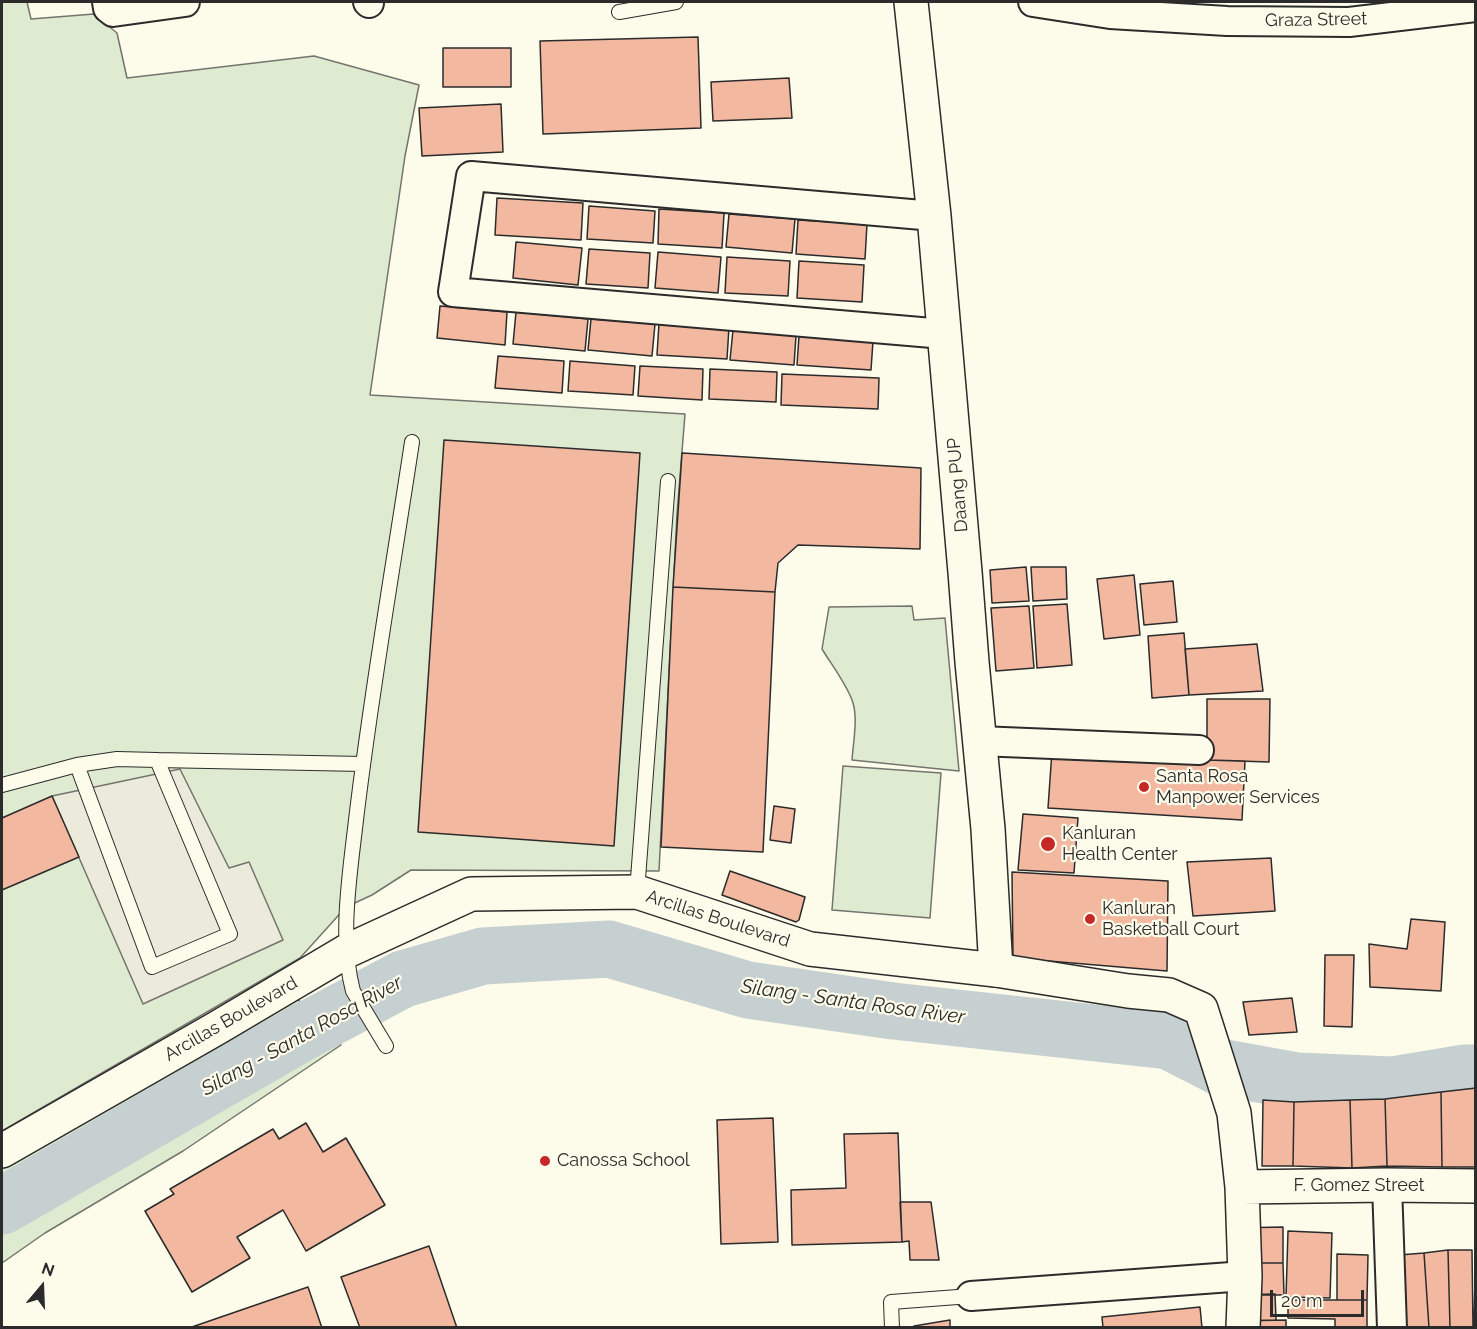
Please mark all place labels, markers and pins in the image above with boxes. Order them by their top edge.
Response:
place label: Santa Rosa Manpower Services [1156,766,1320,808]
marker: Santa Rosa Manpower Services [1137,780,1151,794]
place label: Kanluran Health Center [1062,823,1178,866]
marker: Kanluran Health Center [1039,835,1057,853]
place label: Kanluran Basketball Court [1102,898,1239,940]
marker: Kanluran Basketball Court [1083,912,1097,926]
place label: Canossa School [557,1150,690,1172]
marker: Canossa School [538,1154,552,1168]

